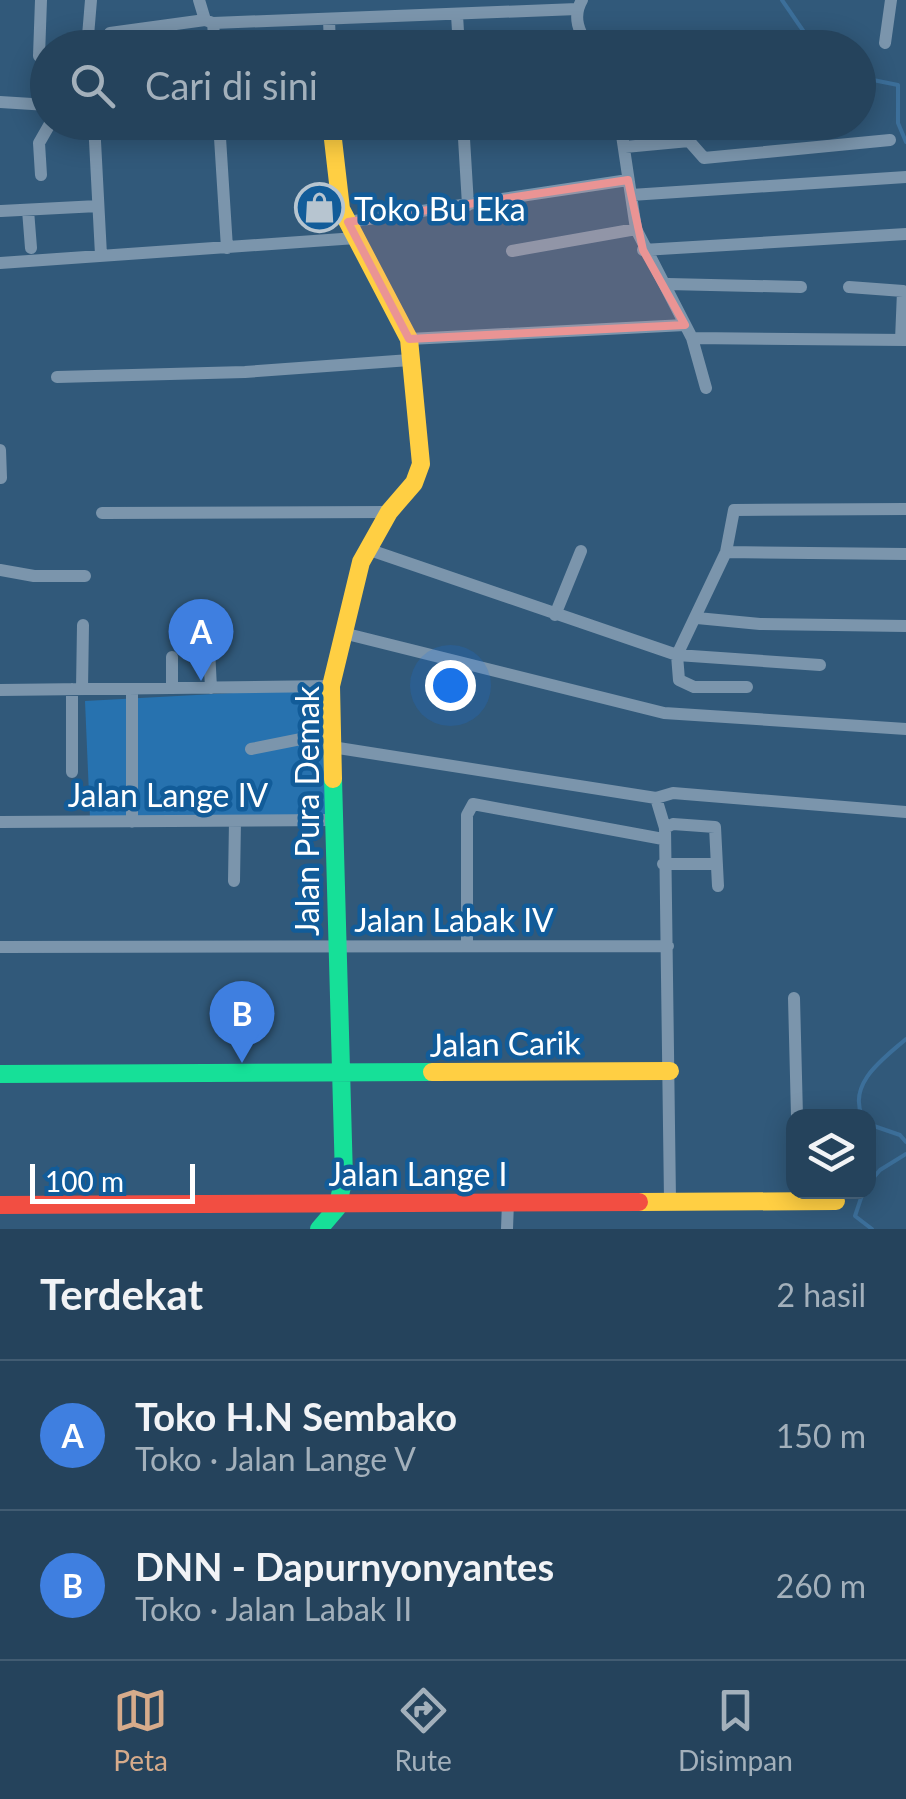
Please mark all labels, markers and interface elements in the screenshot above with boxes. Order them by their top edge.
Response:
search box [30,30,876,140]
icon: search [65,58,120,113]
text: Cari di sini [145,62,318,108]
shop icon: Toko Bu Eka [293,182,345,234]
place label: Toko Bu Eka [354,189,526,228]
pin: A [168,598,234,681]
your location [425,660,476,711]
street label: Jalan Pura Demak [287,685,326,936]
street label: Jalan Lange IV [68,775,269,814]
street label: Jalan Labak IV [354,900,554,939]
pin: B [210,980,274,1063]
street label: Jalan Carik [429,1022,582,1064]
map controls [786,1109,876,1199]
button: layers [786,1109,876,1199]
street label: Jalan Lange I [329,1154,507,1193]
scale bar [30,1159,195,1204]
text: 100 m [45,1164,124,1198]
text: Terdekat [40,1269,203,1319]
text: 2 hasil [776,1275,866,1314]
text: Toko H.N Sembako [135,1393,457,1439]
text: A [61,1416,84,1455]
text: 150 m [776,1416,866,1455]
text: Toko · Jalan Lange V [135,1439,416,1478]
text: DNN - Dapurnyonyantes [135,1543,554,1589]
text: B [62,1566,83,1605]
text: 260 m [776,1566,866,1605]
text: Toko · Jalan Labak II [135,1589,412,1628]
tab: Peta [113,1683,168,1777]
tab: Rute [394,1683,452,1777]
tab: Disimpan [678,1683,793,1777]

